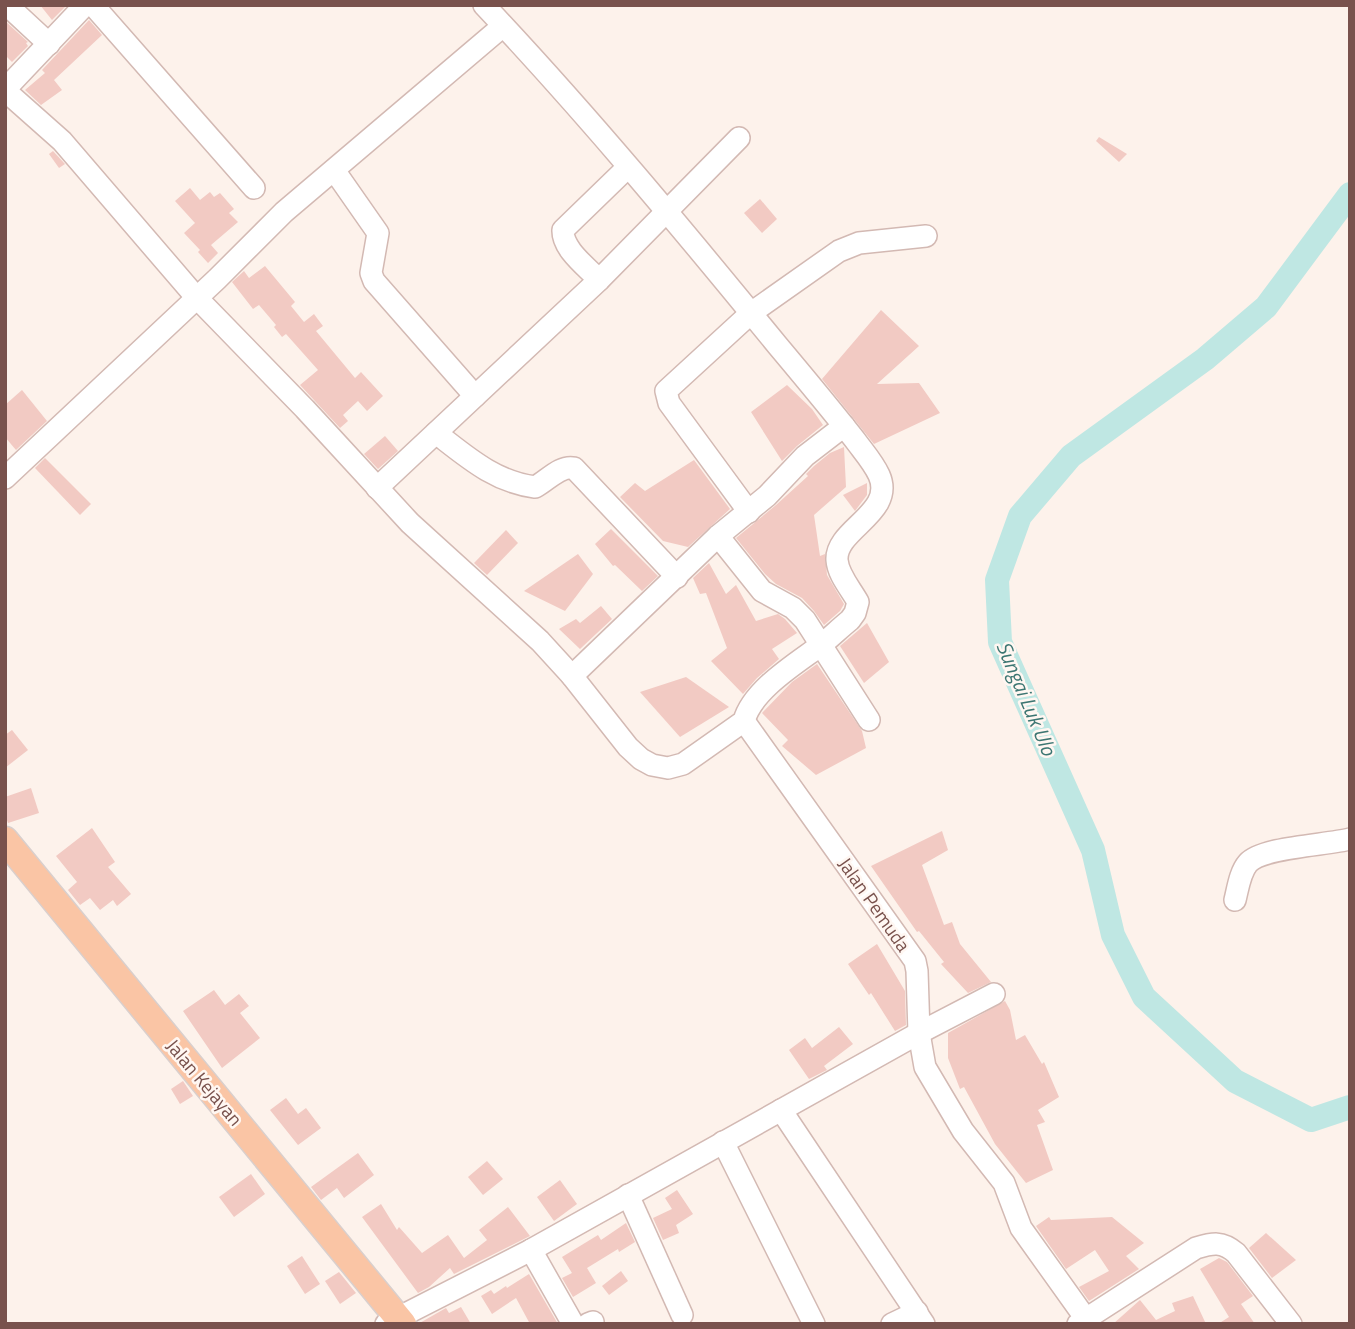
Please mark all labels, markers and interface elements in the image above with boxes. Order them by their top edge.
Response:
water label: Sungai Luk Ulo [989,636,1066,761]
street label: Jalan Pemuda [832,851,919,958]
street label: Jalan Kejayan [160,1032,250,1132]

